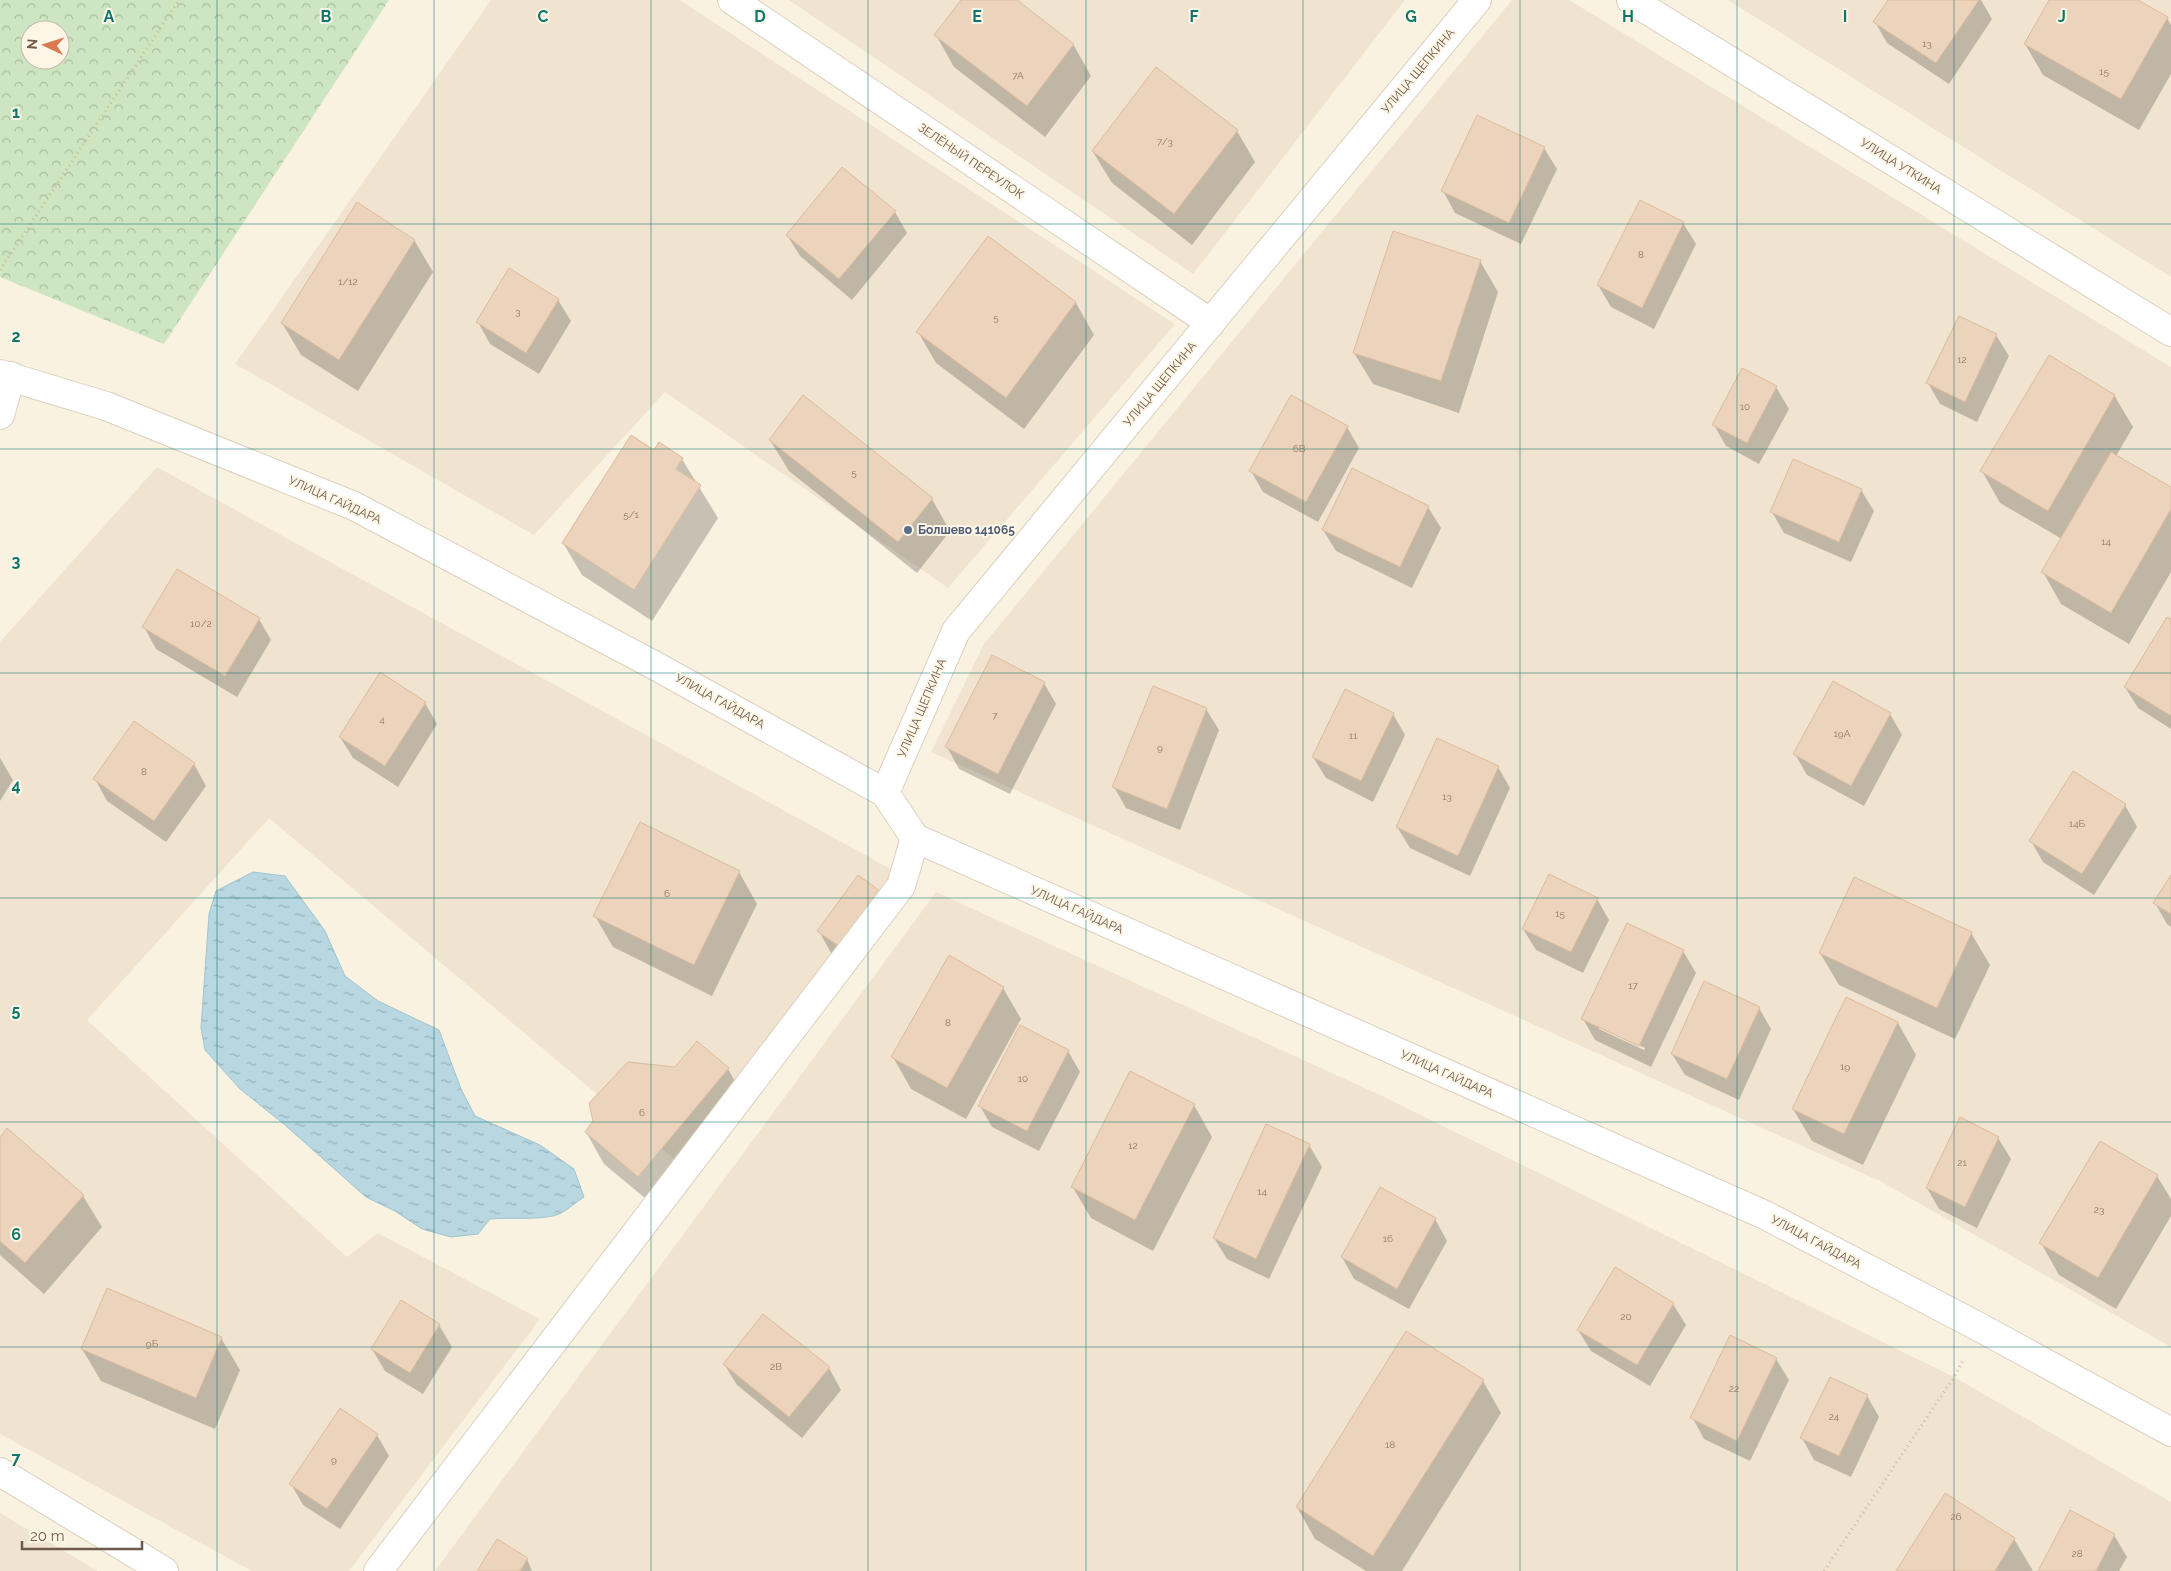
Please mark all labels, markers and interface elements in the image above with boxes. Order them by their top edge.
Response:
text: A [104,7,115,26]
text: B [321,7,332,26]
text: C [538,7,549,26]
text: D [754,7,766,26]
text: E [972,7,982,26]
text: F [1189,7,1199,26]
text: G [1405,7,1417,26]
text: H [1622,7,1634,26]
text: I [1843,7,1847,26]
text: J [2058,7,2066,26]
north arrow [20,20,70,70]
street label: УЛИЦА ЩЕПКИНА [1378,26,1458,116]
text: N [24,38,40,50]
house number: 13 [1922,38,1932,49]
house number: 15 [2099,66,2109,77]
house number: 7А [1012,70,1024,81]
text: 1 [12,103,20,122]
street label: ЗЕЛЁНЫЙ ПЕРЕУЛОК [915,120,1027,202]
street label: УЛИЦА УТКИНА [1858,135,1944,197]
house number: 7/3 [1157,136,1173,147]
house number: 8 [1638,249,1644,260]
house number: 1/12 [338,276,358,287]
house number: 3 [515,306,521,317]
house number: 5 [993,312,999,323]
text: 2 [11,327,21,346]
street label: УЛИЦА ЩЕПКИНА [1120,339,1200,429]
house number: 12 [1957,354,1967,365]
house number: 10 [1740,401,1750,412]
house number: 6В [1293,443,1306,454]
house number: 5 [851,467,857,478]
street label: УЛИЦА ГАЙДАРА [286,473,384,527]
house number: 5/1 [623,509,639,520]
place label: Болшево 141065 [918,523,1015,537]
marker: Болшево 141065 [902,524,914,536]
house number: 14 [2101,536,2111,547]
text: 3 [12,552,21,571]
house number: 10/2 [190,618,212,629]
street label: УЛИЦА ЩЕПКИНА [895,656,949,760]
street label: УЛИЦА ГАЙДАРА [673,671,767,731]
house number: 7 [992,710,998,721]
house number: 4 [379,714,385,725]
house number: 19А [1834,728,1851,739]
house number: 11 [1349,730,1358,741]
house number: 9 [1157,742,1163,753]
house number: 8 [141,766,147,777]
text: 4 [11,776,21,795]
house number: 13 [1442,791,1452,802]
house number: 14Б [2069,818,2086,829]
street label: УЛИЦА ГАЙДАРА [1028,883,1126,937]
house number: 6 [664,888,670,899]
house number: 15 [1555,908,1565,919]
house number: 17 [1628,980,1638,991]
text: 5 [12,1001,21,1020]
house number: 8 [945,1017,951,1028]
street label: УЛИЦА ГАЙДАРА [1398,1047,1496,1101]
house number: 19 [1840,1061,1850,1072]
house number: 10 [1018,1073,1028,1084]
house number: 6 [639,1107,645,1118]
house number: 12 [1128,1140,1138,1151]
house number: 21 [1957,1157,1967,1168]
house number: 14 [1257,1186,1267,1197]
house number: 23 [2094,1204,2104,1215]
street label: УЛИЦА ГАЙДАРА [1768,1212,1864,1272]
text: 6 [11,1225,21,1244]
house number: 16 [1383,1233,1393,1244]
house number: 20 [1620,1311,1632,1322]
house number: 9Б [146,1338,159,1349]
house number: 2В [770,1361,782,1372]
house number: 22 [1729,1383,1739,1394]
house number: 24 [1829,1411,1840,1422]
house number: 18 [1385,1439,1395,1450]
text: 7 [12,1449,21,1468]
house number: 9 [331,1454,337,1465]
house number: 26 [1950,1511,1962,1522]
scale bar [22,1518,142,1550]
text: 20 m [30,1527,65,1545]
house number: 28 [2071,1548,2083,1559]

